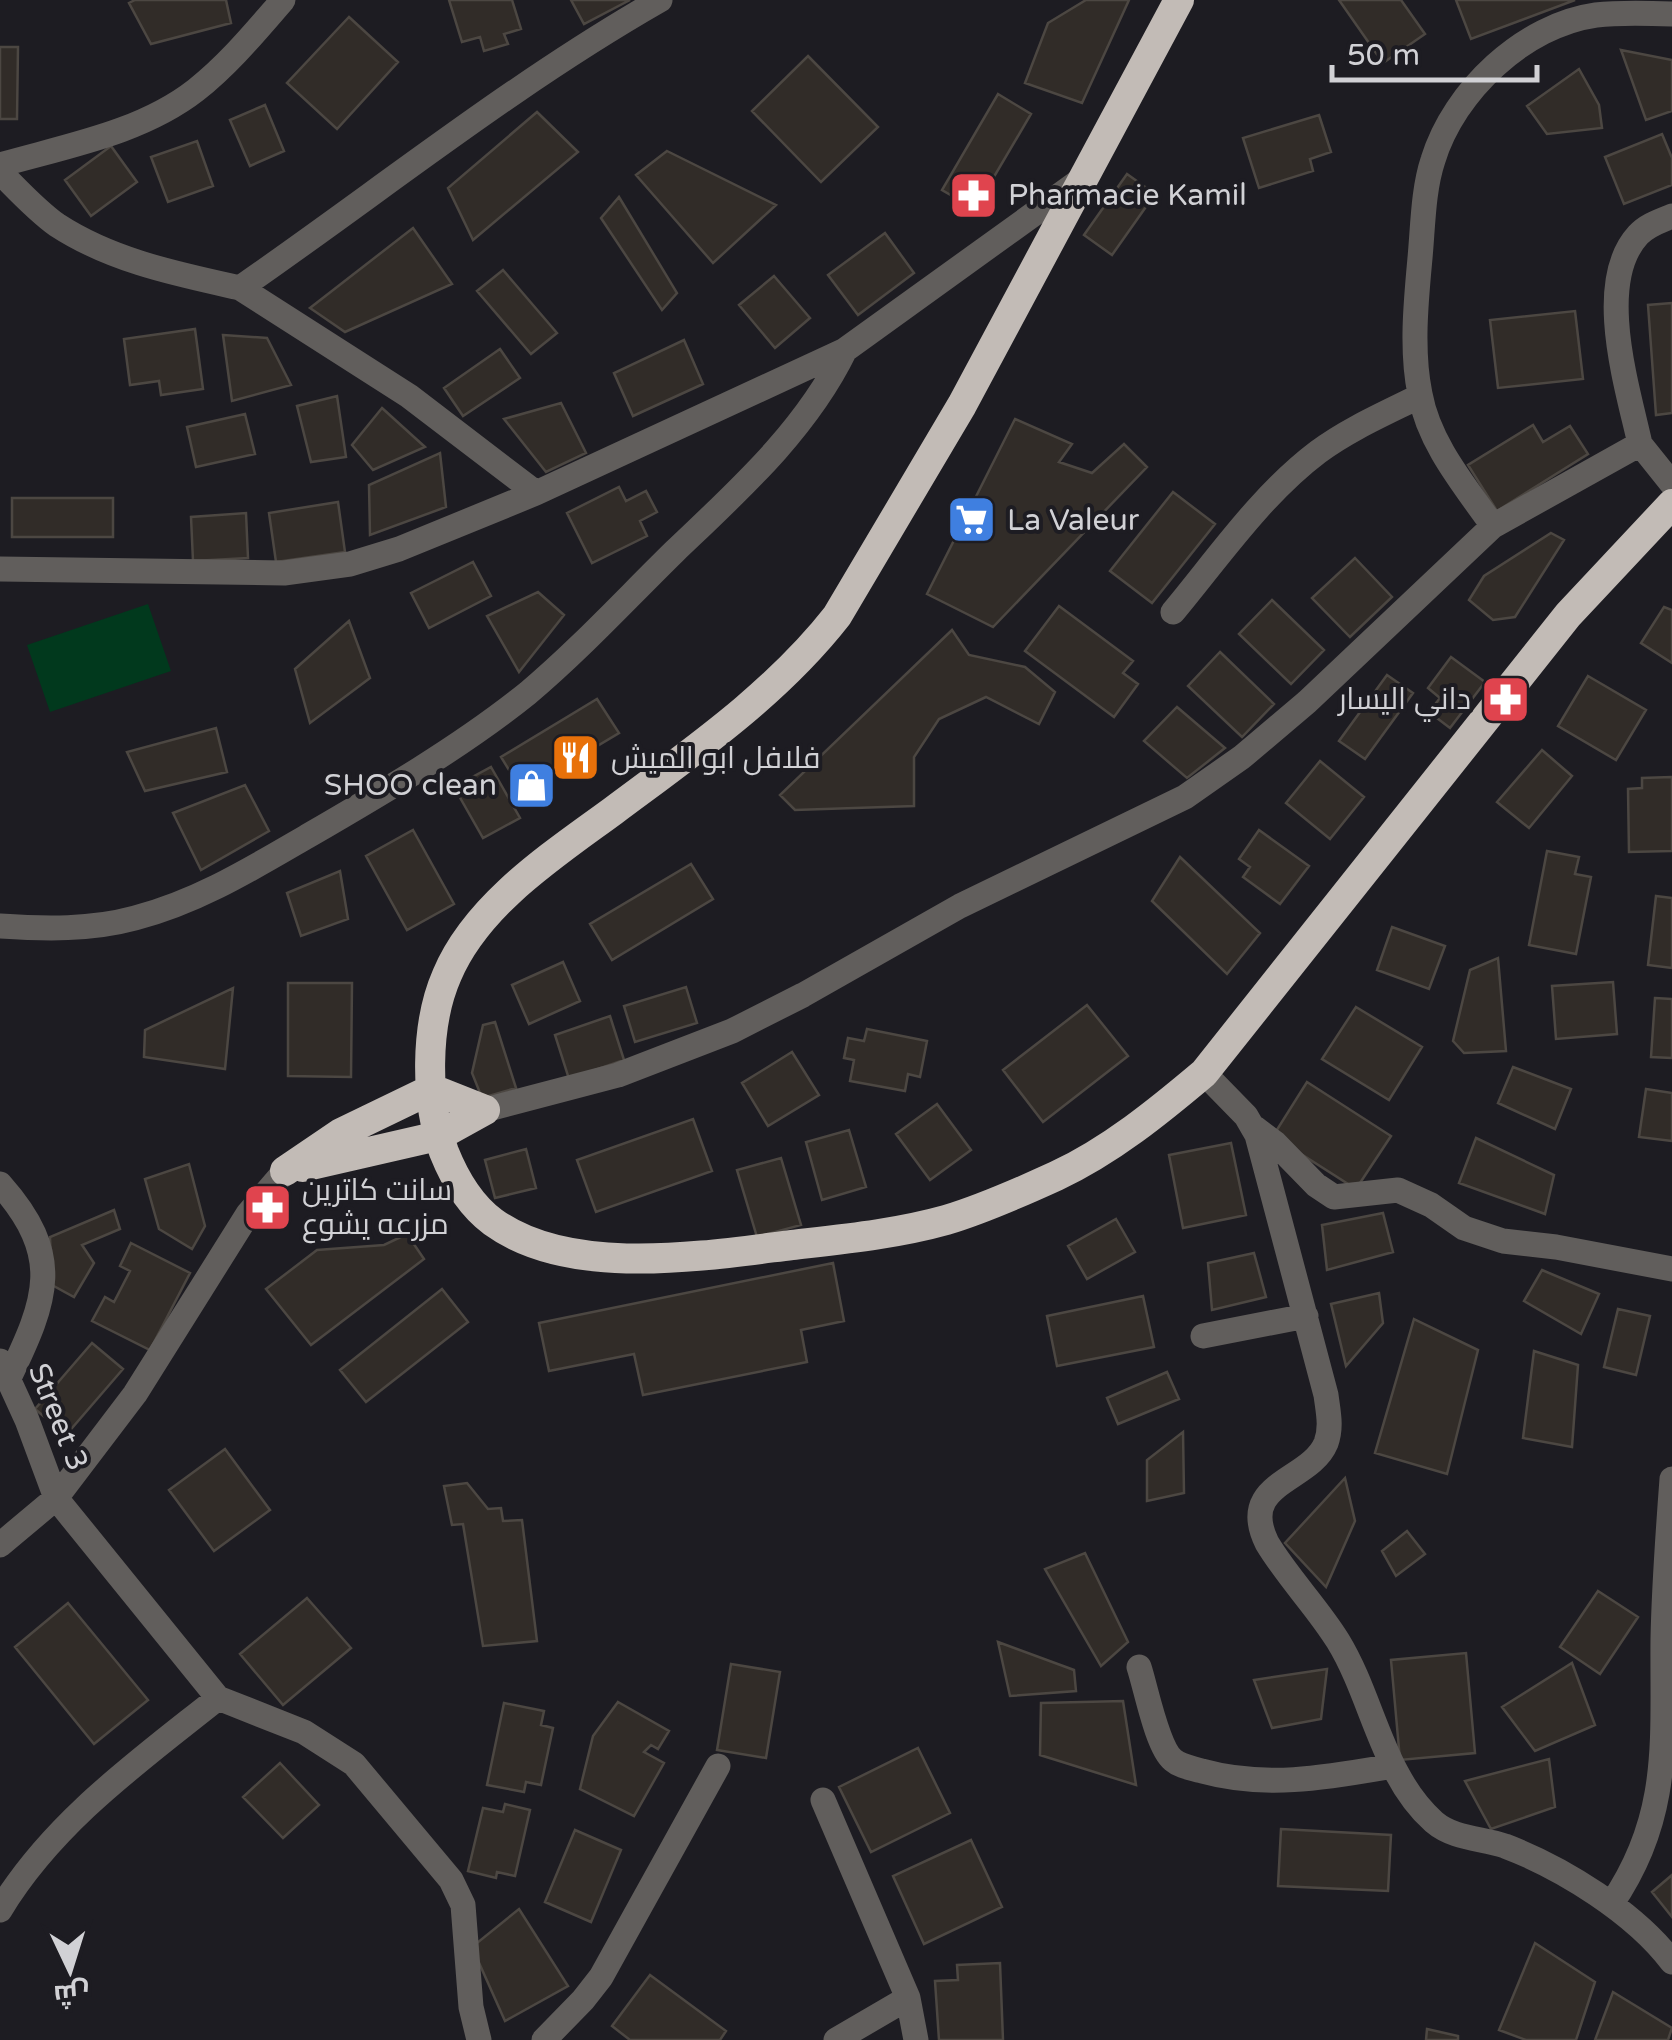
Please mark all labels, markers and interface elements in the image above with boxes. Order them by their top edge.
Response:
scale bar [1332,20,1537,82]
text: 50 m [1347,37,1420,74]
pharmacy icon: Pharmacie Kamil [947,169,999,221]
place label: Pharmacie Kamil [1008,177,1247,214]
supermarket icon: La Valeur [946,494,998,546]
place label: La Valeur [1007,502,1140,539]
pharmacy icon: داني اليسار [1480,673,1532,725]
place label: داني اليسار [1336,681,1471,722]
restaurant icon: فلافل ابو الميش [550,732,602,784]
place label: فلافل ابو الميش [611,740,820,777]
shop icon: SHOO clean [506,759,558,811]
place label: SHOO clean [324,767,497,804]
place label: سانت كاترين مزرعه يشوع [302,1172,452,1244]
pharmacy icon: سانت كاترين مزرعه يشوع [241,1181,293,1233]
street label: Street 3 [20,1358,96,1476]
north arrow [20,1920,120,2020]
text: ش [53,1976,91,2012]

